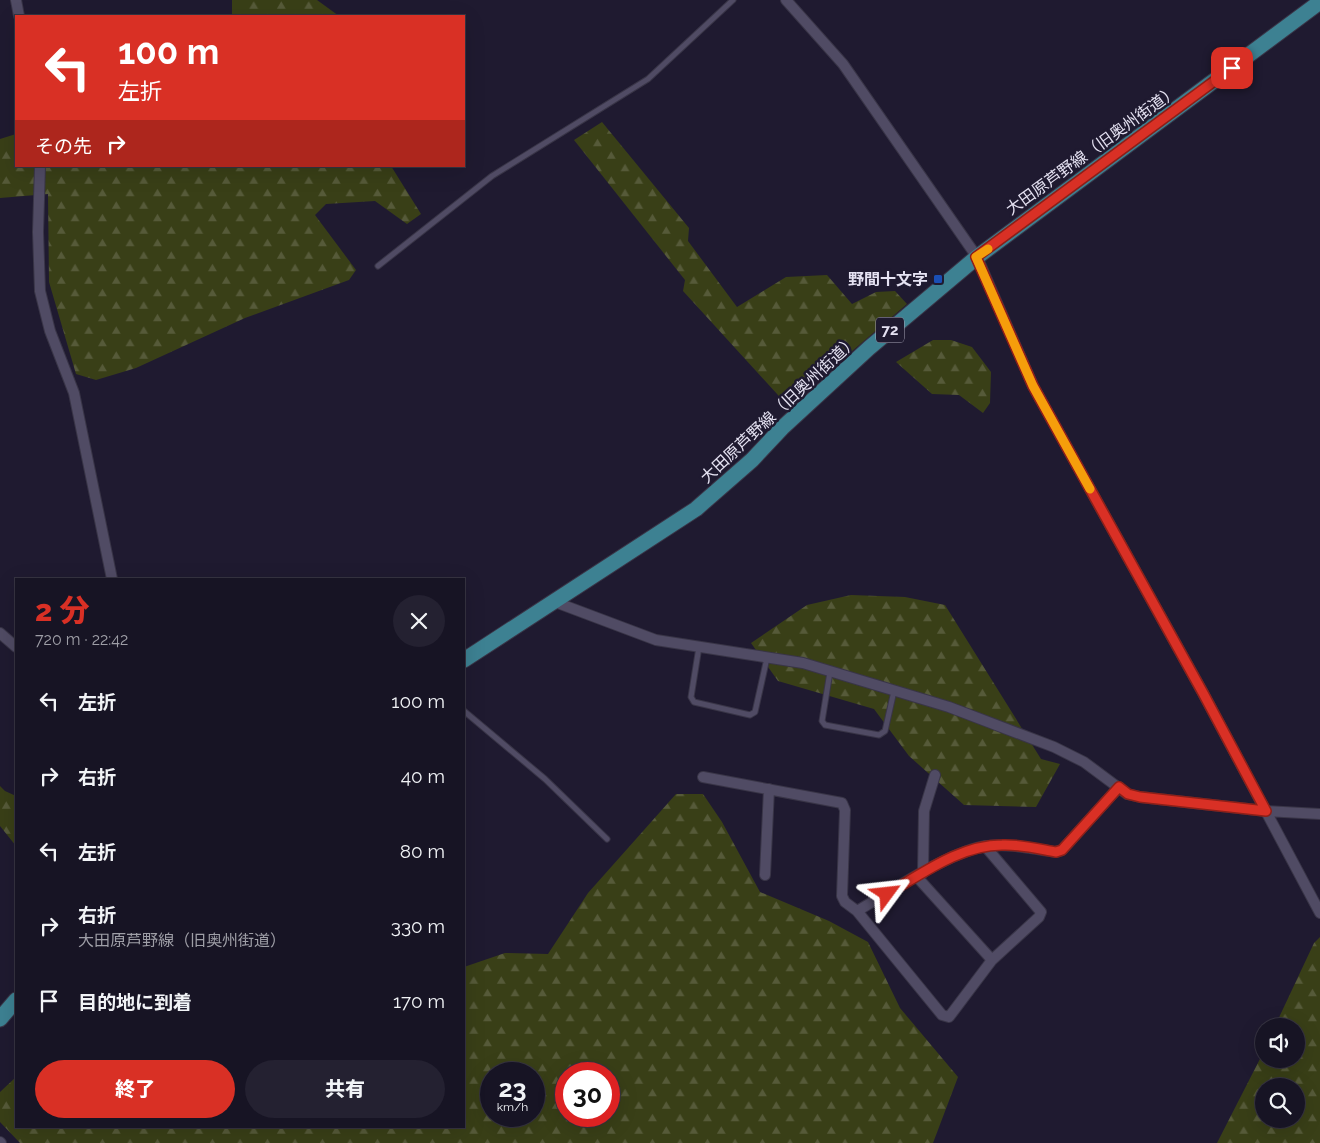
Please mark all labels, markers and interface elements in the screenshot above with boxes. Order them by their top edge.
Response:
text: 100 m [118,31,219,72]
icon: left [35,35,100,100]
pin [1211,47,1253,89]
icon: arrive [1218,54,1246,82]
text: 左折 [118,78,162,104]
street label: 大田原芦野線（旧奥州街道） [1002,81,1182,219]
icon: right [102,130,130,158]
text: その先 [35,135,92,157]
place label: 野間十文字 [848,270,928,289]
marker: 野間十文字 [932,273,944,285]
road number: 72 [876,318,904,342]
street label: 大田原芦野線（旧奥州街道） [696,331,862,487]
text: 2 分 [35,593,89,628]
button: close [393,595,445,647]
text: 720 m · 22:42 [35,630,128,649]
icon: left [35,687,63,715]
text: 100 m [391,690,445,712]
text: 左折 [78,691,116,713]
icon: right [35,762,63,790]
text: 40 m [401,765,445,787]
text: 右折 [78,766,116,788]
icon: left [35,837,63,865]
text: 80 m [400,840,445,862]
text: 左折 [78,841,116,863]
position arrow [860,867,912,919]
text: 右折 [78,904,116,926]
icon: right [35,912,63,940]
text: 330 m [391,915,445,937]
text: 大田原芦野線（旧奥州街道） [78,931,286,950]
icon: arrive [35,987,63,1015]
text: 170 m [393,990,445,1012]
text: 目的地に到着 [78,991,192,1013]
map controls [1255,1018,1305,1128]
button: sound [1255,1018,1305,1068]
button: 終了 [35,1060,235,1118]
button: 共有 [245,1060,445,1118]
speed limit sign: 30 [555,1062,620,1127]
text: 23 [498,1073,527,1103]
button: search [1255,1078,1305,1128]
text: km/h [497,1100,528,1114]

